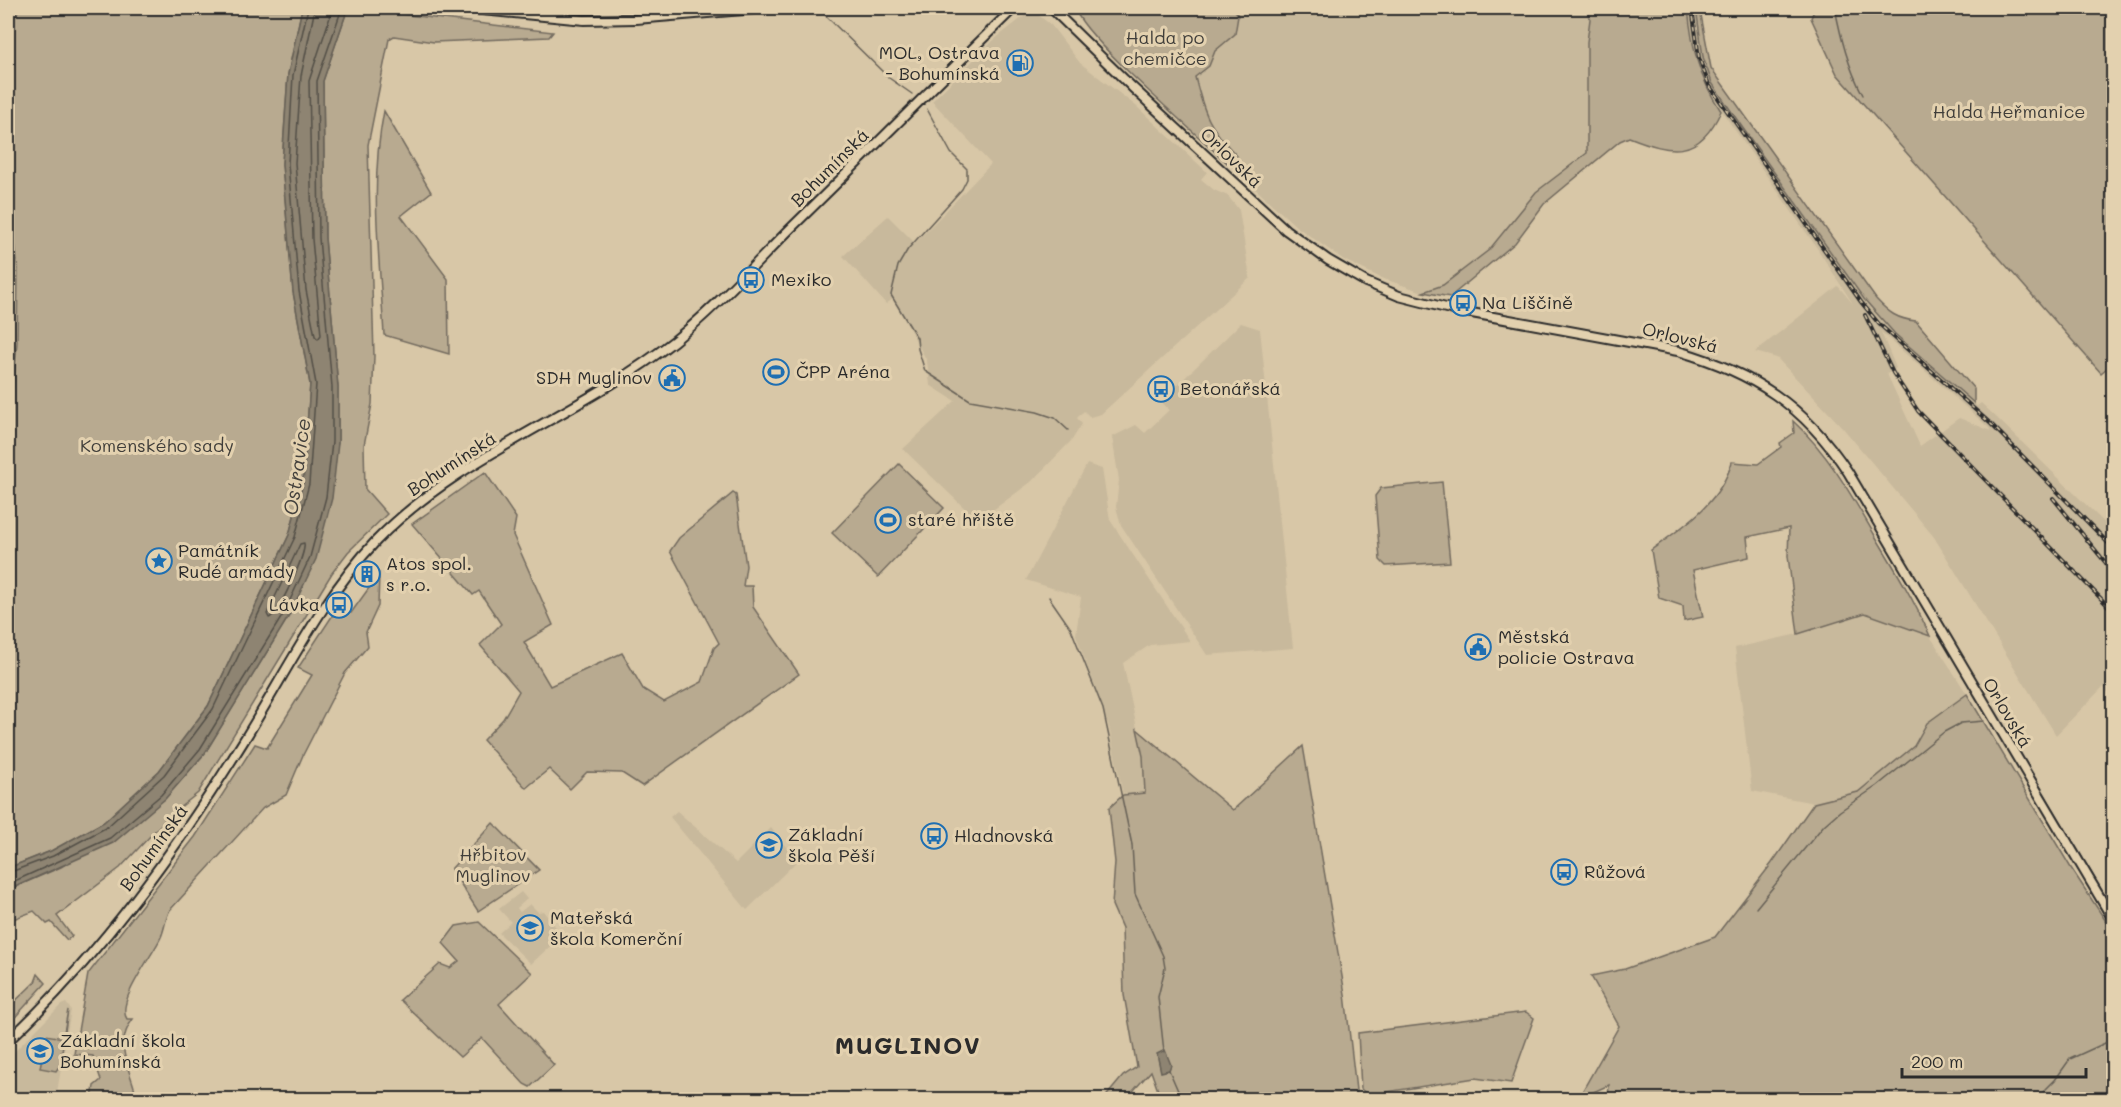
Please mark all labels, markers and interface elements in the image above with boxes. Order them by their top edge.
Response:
park label: Halda po chemičce [1123,25,1207,70]
place label: MOL, Ostrava - Bohumínská [879,40,1000,85]
fuel station icon: MOL, Ostrava - Bohumínská [1005,48,1035,78]
park label: Halda Heřmanice [1933,99,2085,123]
street label: Orlovská [1195,122,1268,193]
street label: Bohumínská [785,123,874,212]
bus stop icon: Mexiko [736,265,766,295]
place label: Mexiko [771,267,832,291]
bus stop icon: Na Liščině [1448,288,1478,318]
place label: Na Liščině [1482,290,1573,314]
street label: Orlovská [1640,316,1721,358]
sports icon: ČPP Aréna [761,357,791,387]
place label: ČPP Aréna [796,359,890,383]
public building icon: SDH Muglinov [657,363,687,393]
place label: SDH Muglinov [536,365,652,389]
bus stop icon: Betonářská [1146,374,1176,404]
place label: Betonářská [1180,376,1281,400]
water label: Ostravice [276,417,316,517]
street label: Bohumínská [402,425,500,501]
park label: Komenského sady [80,433,234,457]
sports icon: staré hřiště [873,505,903,535]
place label: staré hřiště [908,507,1014,531]
place label: Památník Rudé armády [178,538,294,583]
place icon: Památník Rudé armády [144,546,174,576]
place label: Atos spol. s r.o. [386,551,472,596]
building icon: Atos spol. s r.o. [352,559,382,589]
bus stop icon: Lávka [324,590,354,620]
place label: Lávka [269,592,320,616]
place label: Městská policie Ostrava [1498,624,1635,669]
public building icon: Městská policie Ostrava [1463,632,1493,662]
street label: Orlovská [1978,673,2038,752]
street label: Bohumínská [114,799,193,895]
bus stop icon: Hladnovská [919,821,949,851]
place label: Základní škola Pěší [788,822,875,867]
place label: Hladnovská [954,823,1054,847]
school or university icon: Základní škola Pěší [754,830,784,860]
park label: Hřbitov Muglinov [456,842,530,887]
bus stop icon: Růžová [1549,857,1579,887]
place label: Růžová [1584,859,1646,883]
place label: Mateřská škola Komerční [550,905,683,950]
school or university icon: Mateřská škola Komerční [515,913,545,943]
place label: Základní škola Bohumínská [60,1028,186,1073]
district label: MUGLINOV [835,1029,981,1060]
school or university icon: Základní škola Bohumínská [25,1036,55,1066]
scale bar [1902,1041,2086,1079]
text: 200 m [1911,1049,1963,1073]

